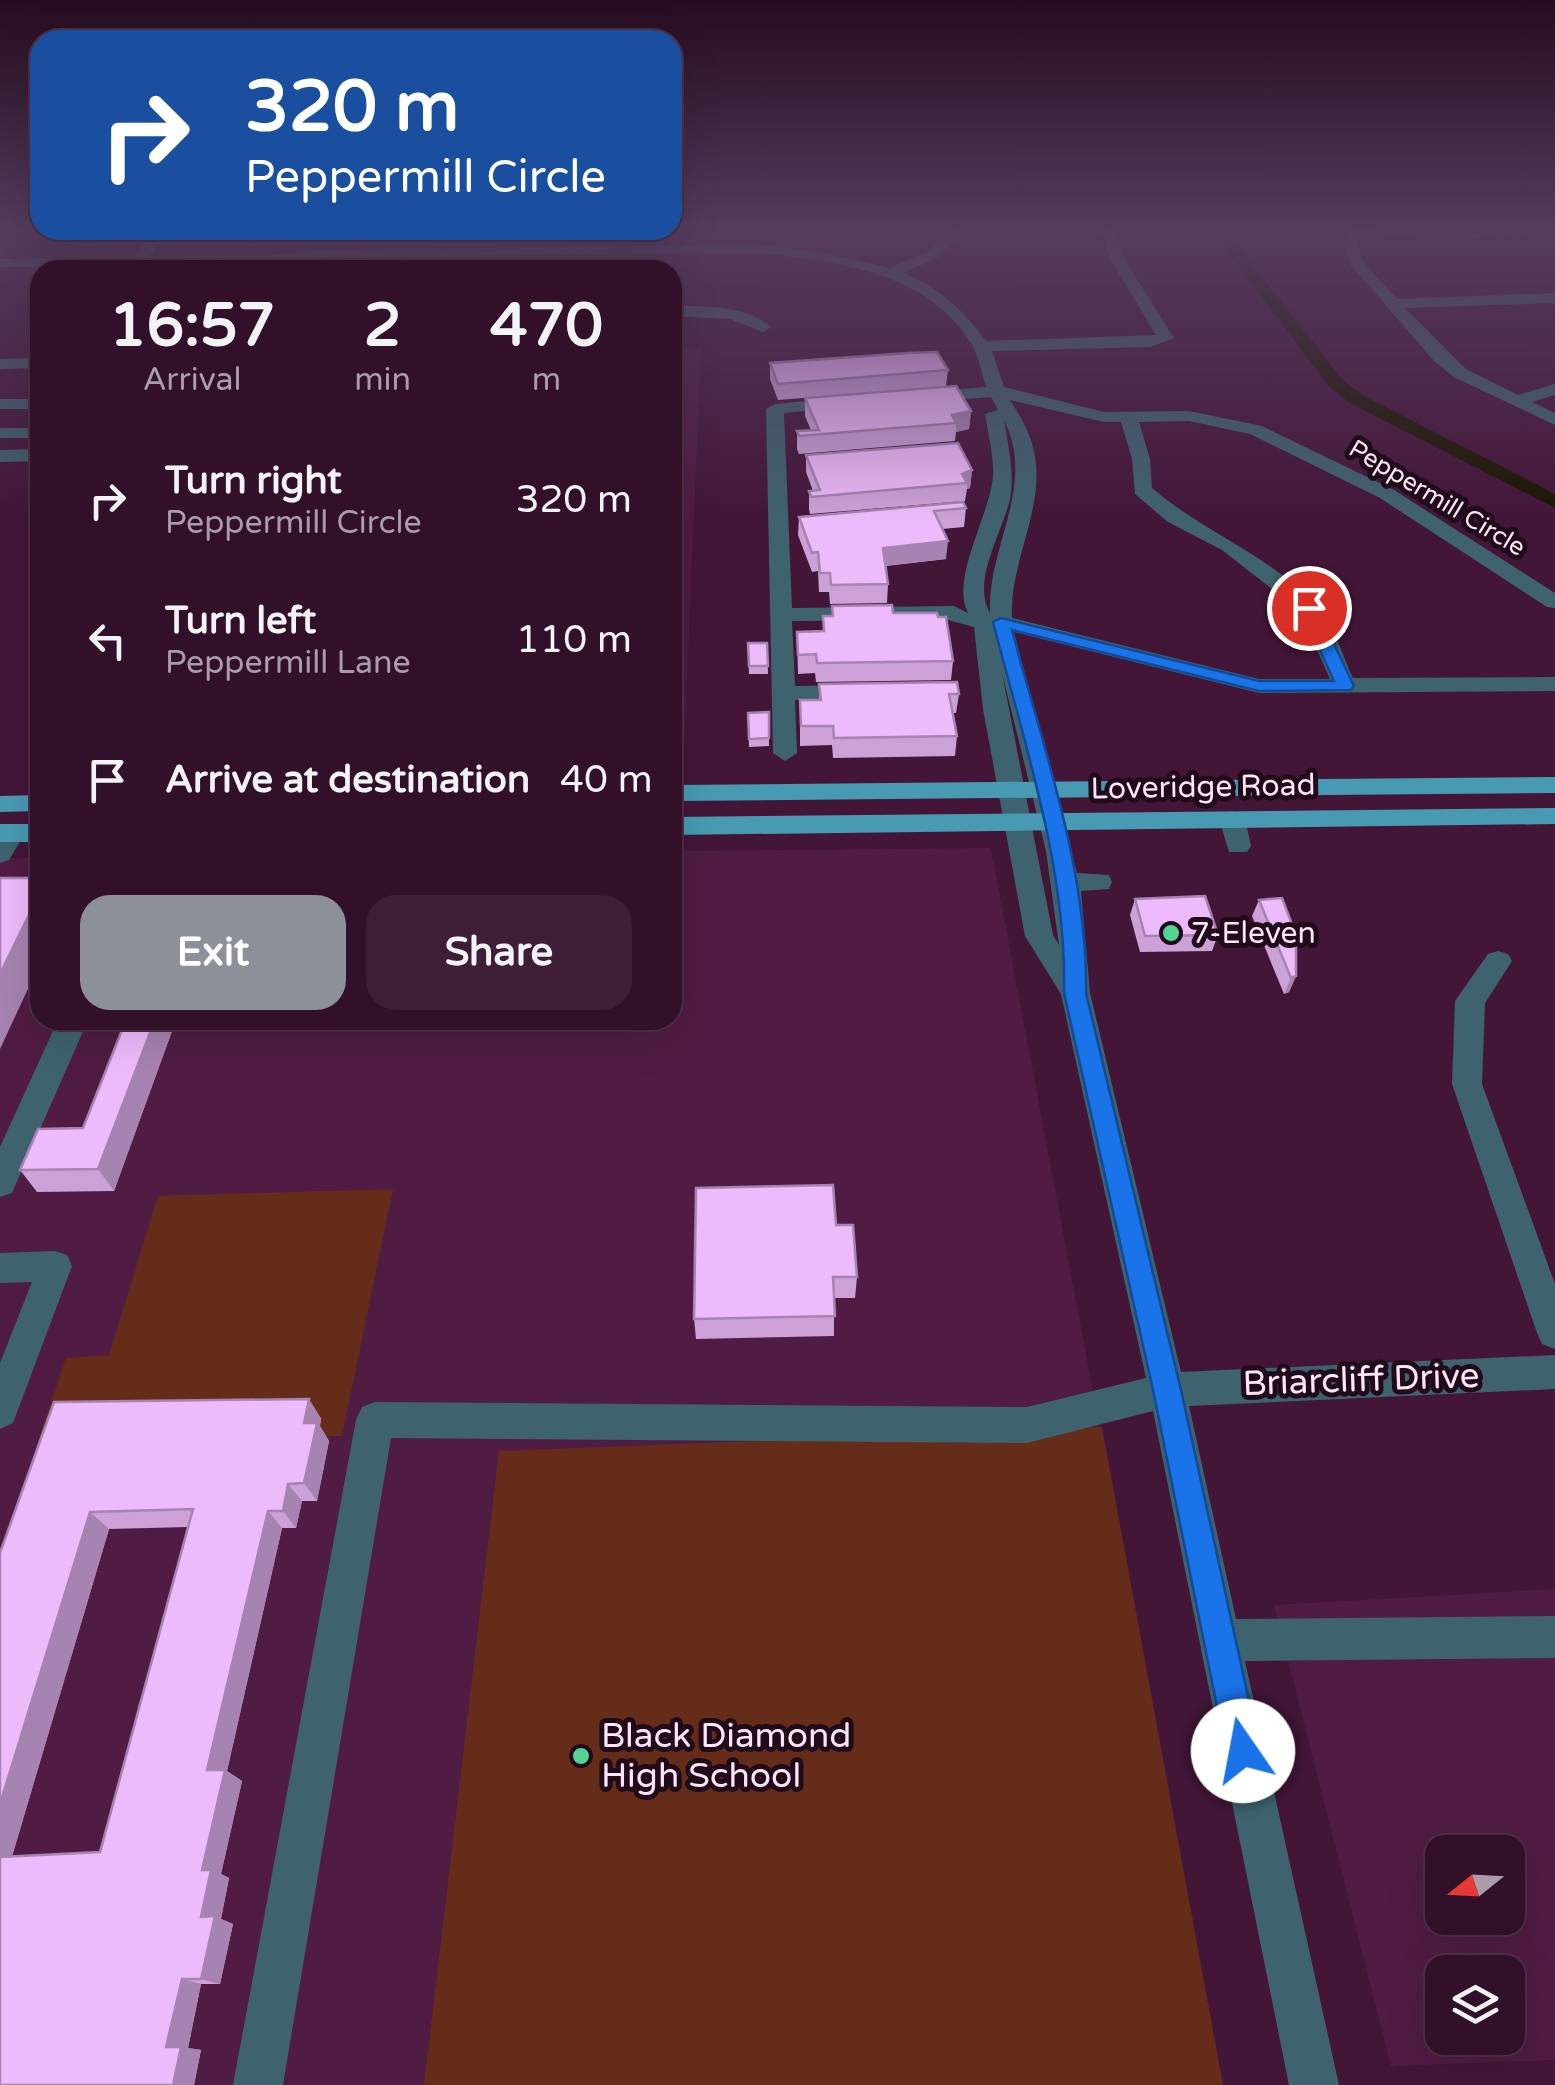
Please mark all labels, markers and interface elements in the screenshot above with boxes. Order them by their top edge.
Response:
text: 320 m [245,66,459,150]
icon: right [80,70,210,200]
text: Peppermill Circle [245,151,606,205]
text: 16:57 [109,290,275,362]
text: 2 [364,290,401,362]
text: 470 [490,290,603,362]
text: Arrival [143,361,242,399]
text: min [354,361,411,399]
text: m [532,361,561,399]
street label: Peppermill Circle [1343,434,1531,562]
text: Turn right [165,458,342,504]
icon: right [80,473,135,528]
text: 320 m [516,477,632,523]
text: Peppermill Circle [165,504,422,542]
pin [1267,566,1352,651]
icon: arrive [1282,581,1337,636]
text: Turn left [165,598,316,644]
icon: left [80,613,135,668]
text: 110 m [516,617,632,663]
text: Peppermill Lane [165,644,411,682]
icon: arrive [80,753,135,808]
text: Arrive at destination [165,757,530,803]
text: 40 m [560,757,653,803]
street label: Loveridge Road [1090,767,1316,807]
button: Exit [80,895,346,1010]
button: Share [366,895,632,1010]
place label: 7-Eleven [1191,915,1316,952]
marker: 7-Eleven [1160,922,1182,944]
street label: Briarcliff Drive [1242,1355,1480,1405]
position arrow [1191,1699,1295,1803]
place label: Black Diamond High School [601,1715,851,1797]
marker: Black Diamond High School [570,1745,592,1767]
north arrow [1425,1835,1525,1935]
map controls [1425,1835,1525,2055]
button: layers [1425,1955,1525,2055]

